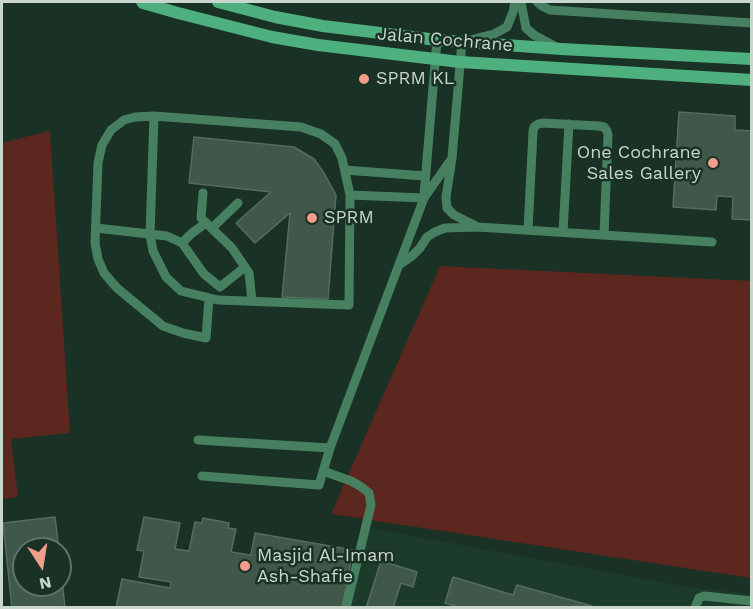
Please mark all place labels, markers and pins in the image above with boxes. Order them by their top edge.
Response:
place label: SPRM KL [376,68,455,90]
marker: SPRM KL [357,72,371,86]
place label: One Cochrane Sales Gallery [577,142,701,184]
marker: One Cochrane Sales Gallery [706,156,720,170]
place label: SPRM [324,207,374,229]
marker: SPRM [305,211,319,225]
place label: Masjid Al-Imam Ash-Shafie [257,545,394,588]
marker: Masjid Al-Imam Ash-Shafie [238,559,252,573]

